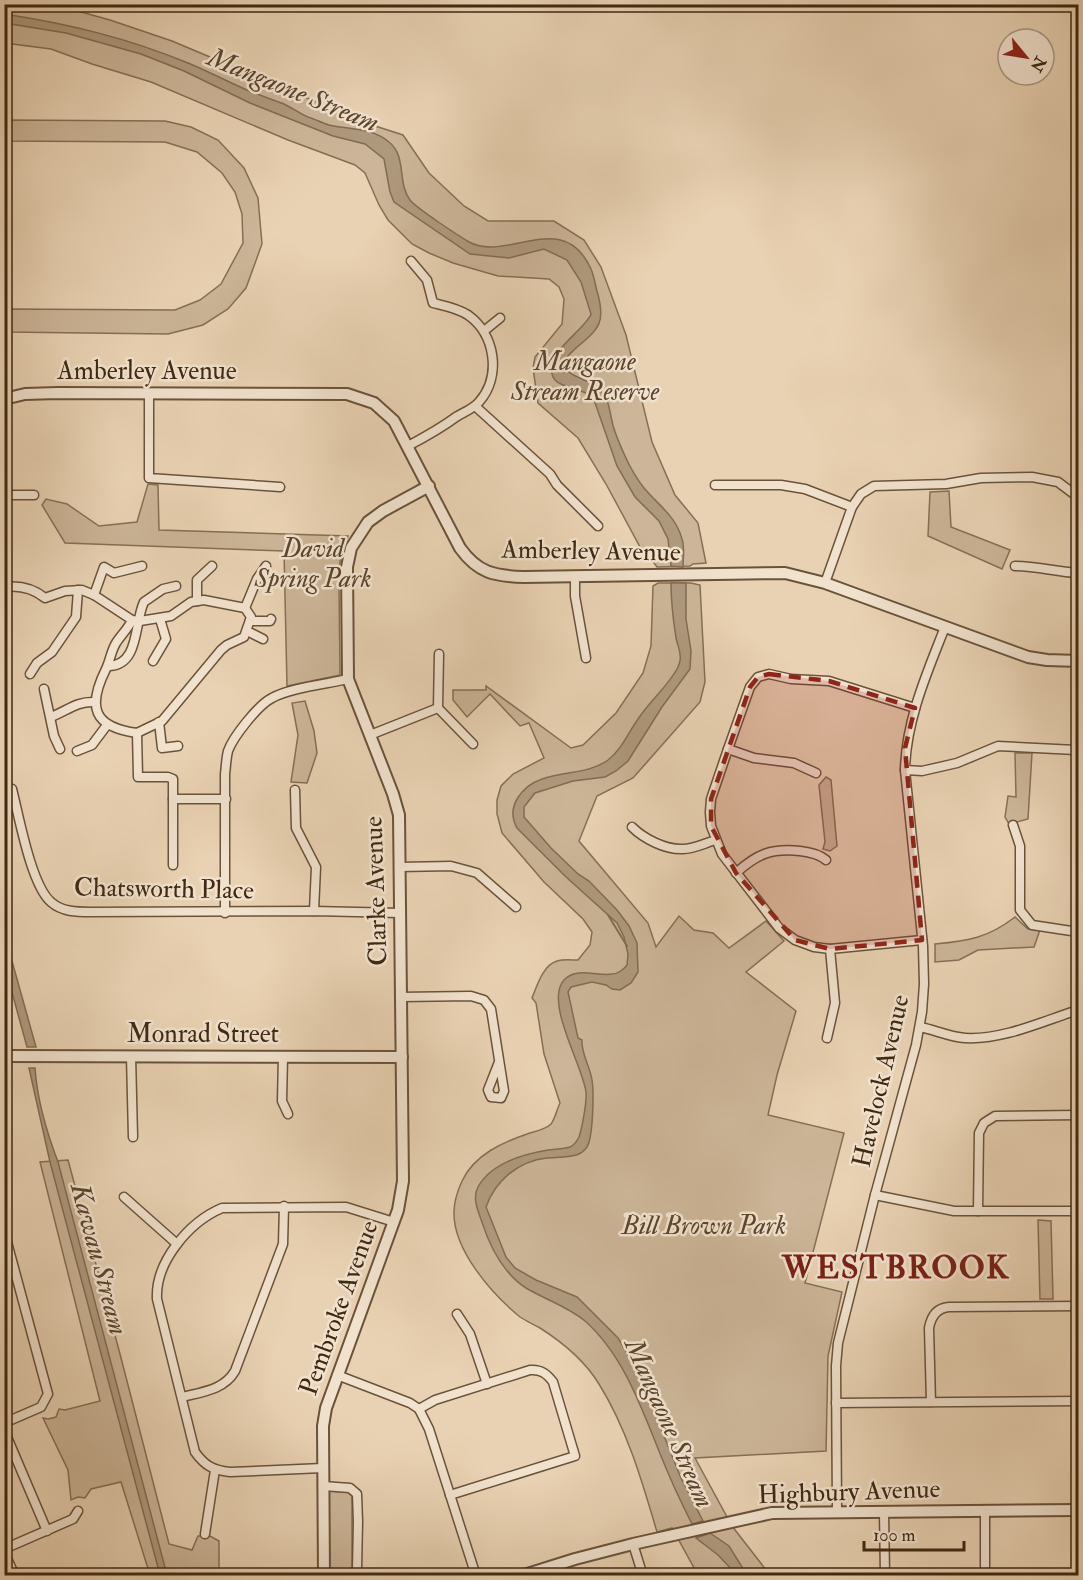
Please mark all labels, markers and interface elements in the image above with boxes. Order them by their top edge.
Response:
north arrow [996,27,1056,87]
water label: Mangaone Stream [201,40,384,139]
text: N [1026,52,1051,76]
park label: Mangaone Stream Reserve [510,346,659,408]
street label: Amberley Avenue [56,355,237,387]
park label: David Spring Park [254,533,371,595]
street label: Amberley Avenue [500,533,681,569]
street label: Clarke Avenue [357,816,395,966]
street label: Chatsworth Place [74,871,255,907]
street label: Havelock Avenue [846,991,916,1170]
street label: Monrad Street [127,1018,279,1050]
water label: Kawau Stream [62,1178,135,1339]
park label: Bill Brown Park [620,1210,786,1242]
street label: Pembroke Avenue [293,1216,386,1400]
district label: WESTBROOK [781,1248,1010,1288]
water label: Mangaone Stream [616,1331,721,1513]
street label: Highbury Avenue [757,1473,941,1511]
scale bar [864,1514,964,1552]
text: 100 m [873,1524,916,1547]

